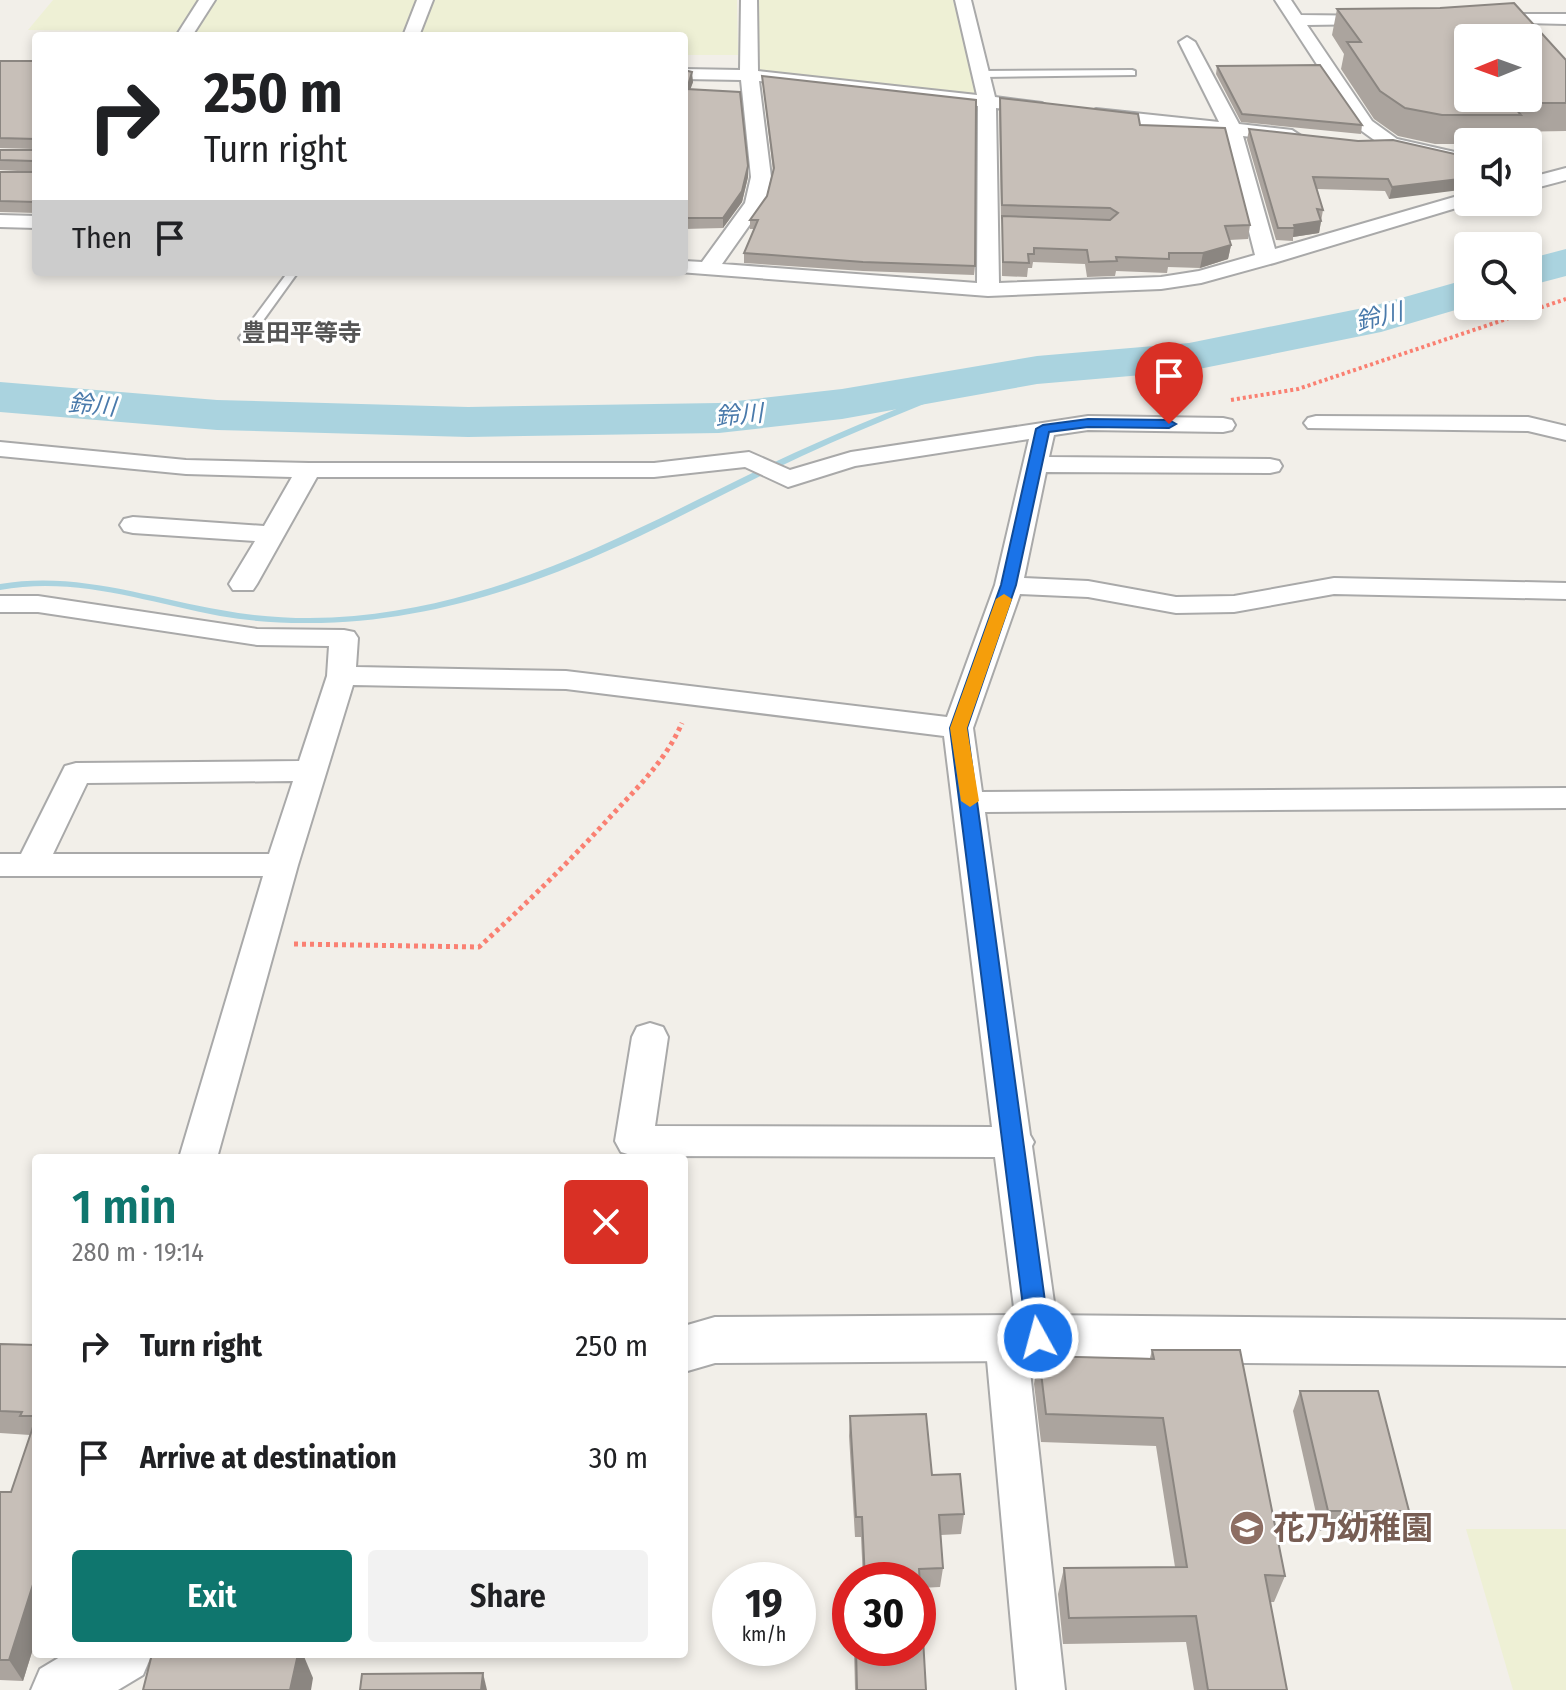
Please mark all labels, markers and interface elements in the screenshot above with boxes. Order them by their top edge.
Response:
north arrow [1454,24,1542,112]
map controls [1454,24,1542,320]
text: 250 m [204,60,342,127]
icon: right [72,64,176,168]
text: Turn right [204,128,347,172]
button: sound [1454,128,1542,216]
icon: arrive [148,216,192,260]
text: Then [72,220,132,256]
button: search [1454,232,1542,320]
water label: 鈴川 [1352,297,1409,336]
district label: 豊田平等寺 [242,319,362,347]
pin [1135,342,1203,424]
icon: arrive [1147,354,1191,398]
water label: 鈴川 [67,389,120,421]
water label: 鈴川 [714,399,767,431]
text: 1 min [72,1178,177,1236]
button: close [564,1180,648,1264]
text: 280 m · 19:14 [72,1237,204,1268]
position arrow [996,1296,1080,1380]
icon: right [72,1324,116,1368]
text: Turn right [140,1328,262,1364]
text: 250 m [575,1328,648,1364]
icon: arrive [72,1436,116,1480]
text: Arrive at destination [140,1440,397,1476]
text: 30 m [589,1440,648,1476]
school or university icon: 花乃幼稚園 [1228,1509,1266,1547]
place label: 花乃幼稚園 [1273,1509,1433,1547]
button: Exit [72,1550,352,1642]
button: Share [368,1550,648,1642]
speed limit sign: 30 [832,1562,936,1666]
text: 19 [745,1580,783,1628]
text: km/h [742,1622,786,1646]

